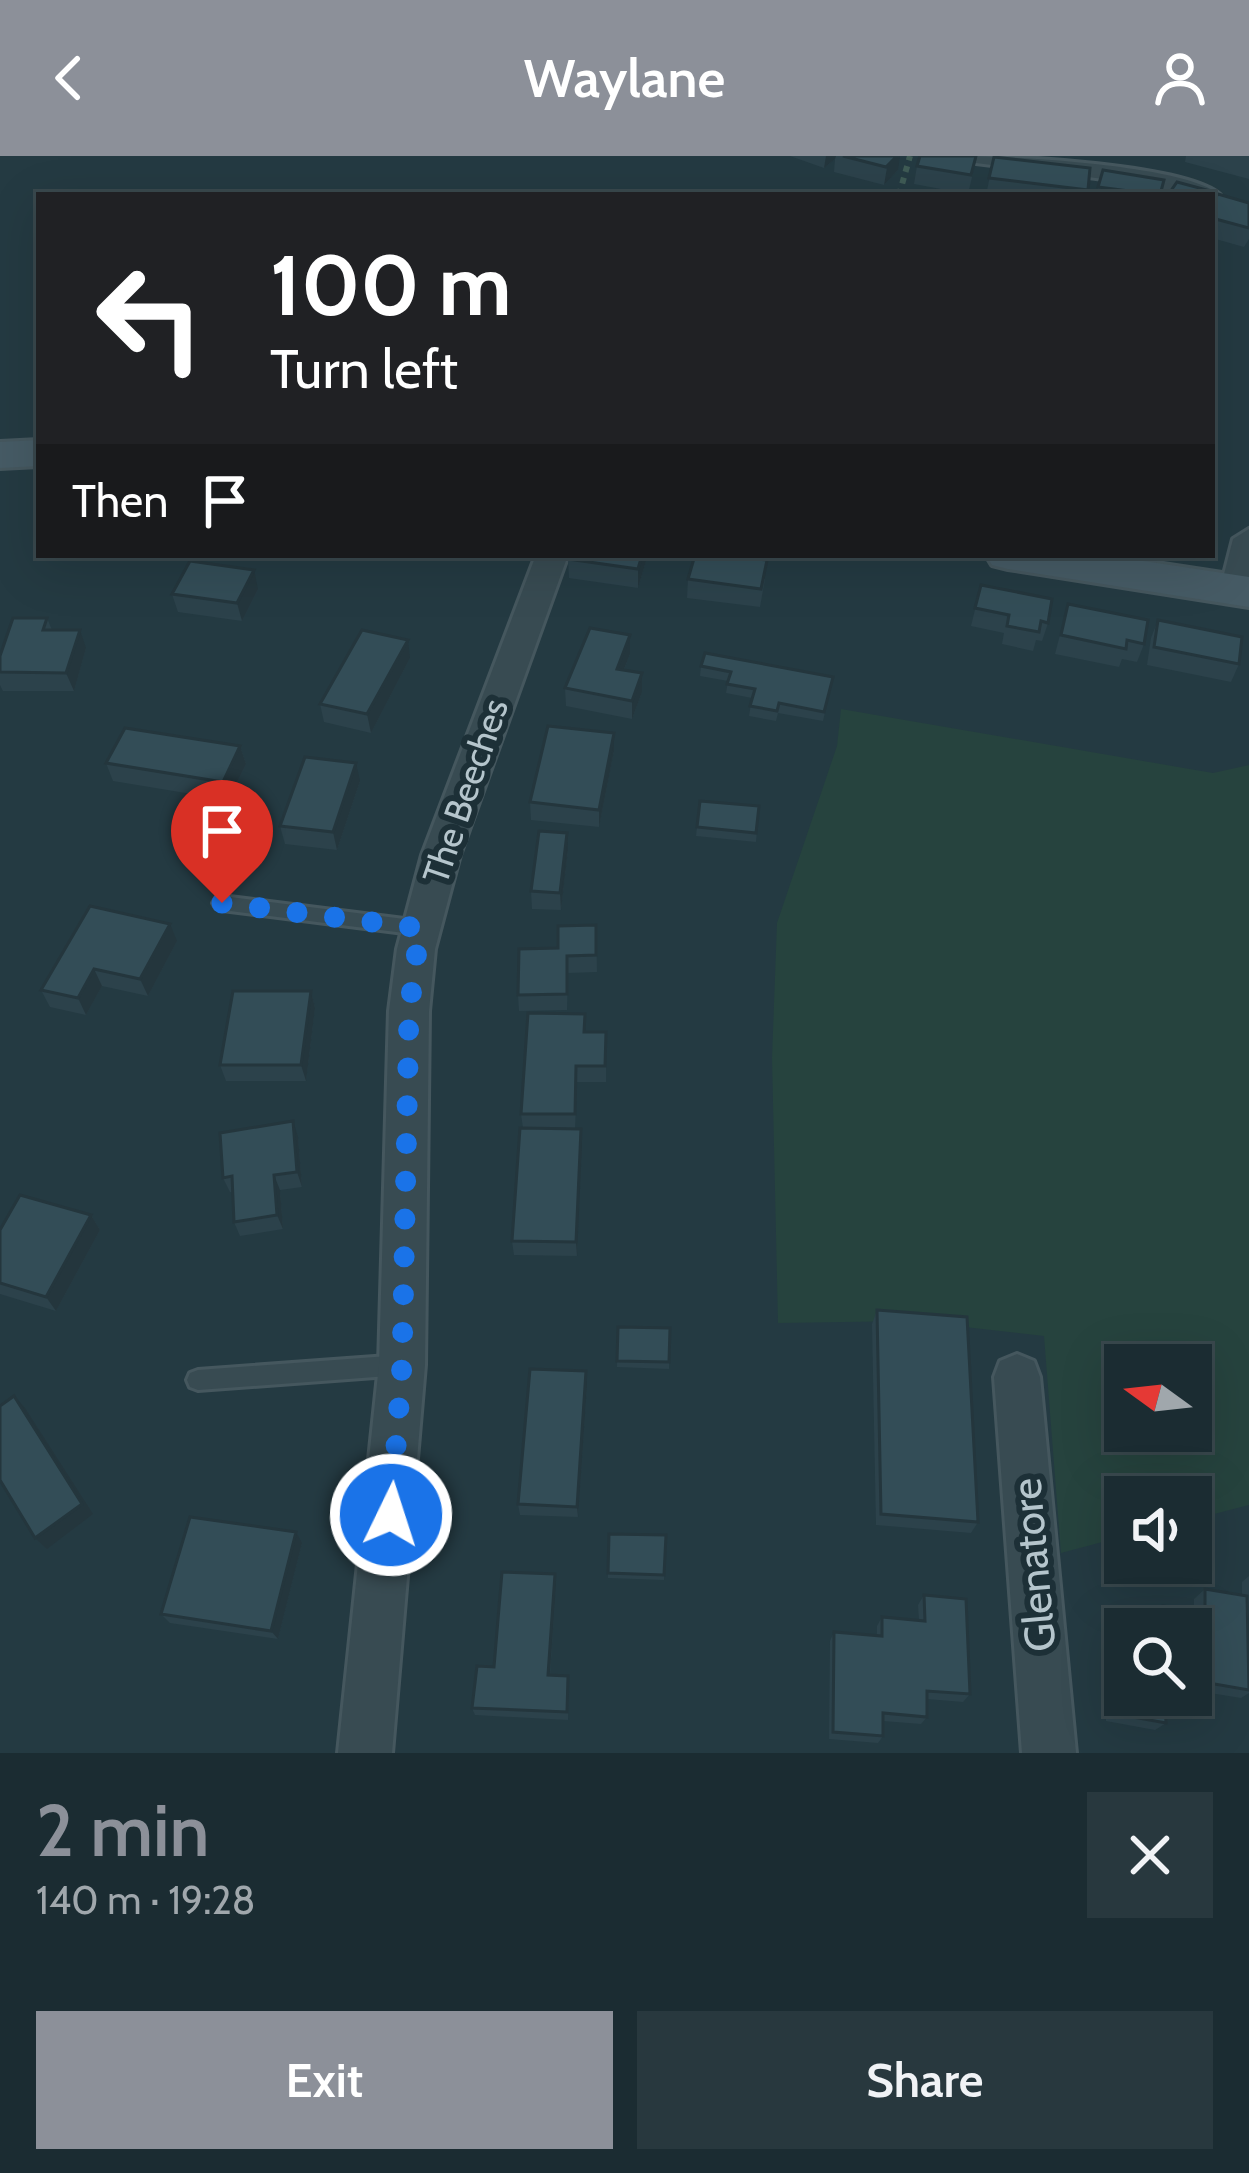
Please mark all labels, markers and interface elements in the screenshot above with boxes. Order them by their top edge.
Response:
icon: back [36,45,102,111]
text: Waylane [524,45,725,111]
icon: person [1147,45,1213,111]
text: 100 m [270,234,512,336]
icon: left [72,240,228,396]
text: Turn left [270,336,458,402]
icon: arrive [192,468,258,534]
text: Then [72,474,168,528]
street label: The Beeches [413,693,517,889]
pin [171,780,273,903]
icon: arrive [189,798,255,864]
north arrow [1104,1344,1212,1452]
map controls [1104,1344,1212,1716]
position arrow [328,1452,454,1578]
street label: Glenatore [1000,1476,1066,1654]
button: sound [1104,1476,1212,1584]
button: search [1104,1608,1212,1716]
text: 2 min [36,1787,209,1874]
button: close [1087,1792,1213,1918]
text: 140 m · 19:28 [36,1876,255,1924]
button: Exit [36,2011,613,2149]
button: Share [637,2011,1213,2149]

